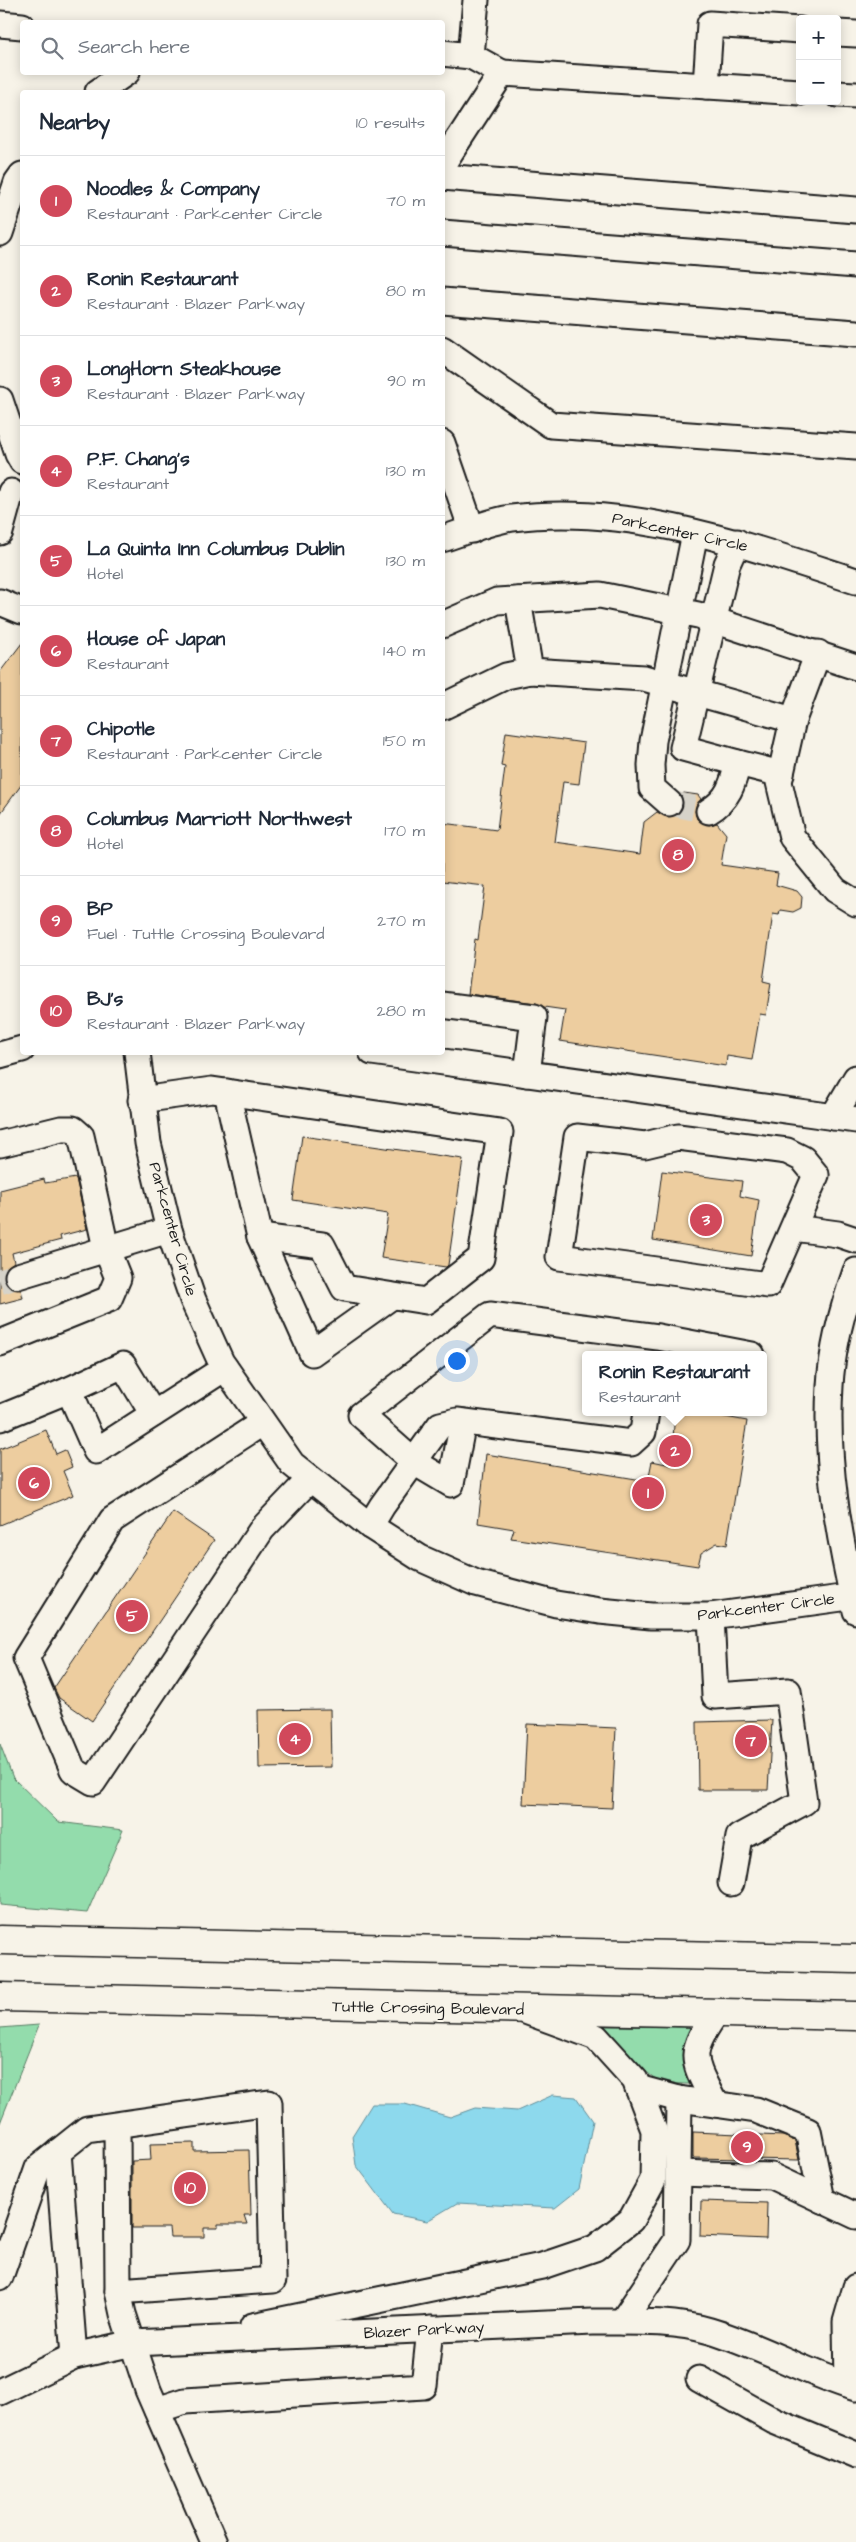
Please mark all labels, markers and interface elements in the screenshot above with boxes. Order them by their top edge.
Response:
map controls [796,15,841,105]
button: + [796,15,841,60]
search box [20,20,445,75]
icon: search [38,34,66,62]
text: Search here [78,34,190,61]
button: − [796,60,841,105]
text: Nearby [40,108,110,137]
text: 10 results [356,112,425,134]
text: Noodles & Company [87,176,260,203]
text: 1 [55,190,57,212]
text: 70 m [386,190,425,212]
text: Restaurant · Parkcenter Circle [87,203,322,225]
text: Ronin Restaurant [87,266,238,293]
text: 2 [51,280,61,302]
text: 80 m [386,280,425,302]
text: Restaurant · Blazer Parkway [87,293,305,315]
text: LongHorn Steakhouse [87,356,281,383]
text: 3 [52,370,60,392]
text: 90 m [387,370,425,392]
text: Restaurant · Blazer Parkway [87,383,305,405]
text: P.F. Chang's [87,446,190,473]
text: 4 [51,460,61,482]
text: 130 m [386,460,425,482]
text: Restaurant [87,473,169,495]
street label: Parkcenter Circle [610,507,750,557]
text: La Quinta Inn Columbus Dublin [87,536,344,563]
text: 5 [50,550,62,572]
text: 130 m [386,550,425,572]
text: Hotel [87,563,123,585]
text: House of Japan [87,626,225,653]
text: 6 [51,640,61,662]
text: 140 m [383,640,425,662]
text: Restaurant [87,653,169,675]
text: Chipotle [87,716,155,743]
text: 7 [51,730,61,752]
text: 150 m [383,730,425,752]
text: Restaurant · Parkcenter Circle [87,743,322,765]
text: Columbus Marriott Northwest [87,806,352,833]
text: 8 [51,820,61,842]
text: 170 m [384,820,425,842]
text: Hotel [87,833,123,855]
pin: 8 [662,836,694,874]
text: BP [87,896,113,923]
text: 9 [51,910,61,932]
text: 270 m [377,910,425,932]
text: Fuel · Tuttle Crossing Boulevard [87,923,324,945]
text: BJ's [87,986,123,1013]
text: 10 [50,1000,62,1022]
text: 280 m [377,1000,425,1022]
text: Restaurant · Blazer Parkway [87,1013,305,1035]
street label: Parkcenter Circle [143,1160,203,1299]
pin: 3 [690,1201,722,1239]
your location [444,1348,470,1374]
popup [582,1351,767,1416]
text: Ronin Restaurant [599,1359,750,1386]
text: Restaurant [599,1386,681,1408]
pin: 2 [659,1432,691,1470]
pin: 6 [18,1464,50,1502]
pin: 1 [632,1474,664,1512]
street label: Parkcenter Circle [696,1588,836,1626]
pin: 5 [116,1597,148,1635]
pin: 4 [279,1720,311,1758]
pin: 7 [735,1722,767,1760]
street label: Tuttle Crossing Boulevard [332,1995,524,2022]
pin: 9 [731,2128,763,2166]
pin: 10 [174,2169,206,2207]
street label: Blazer Parkway [363,2316,485,2345]

